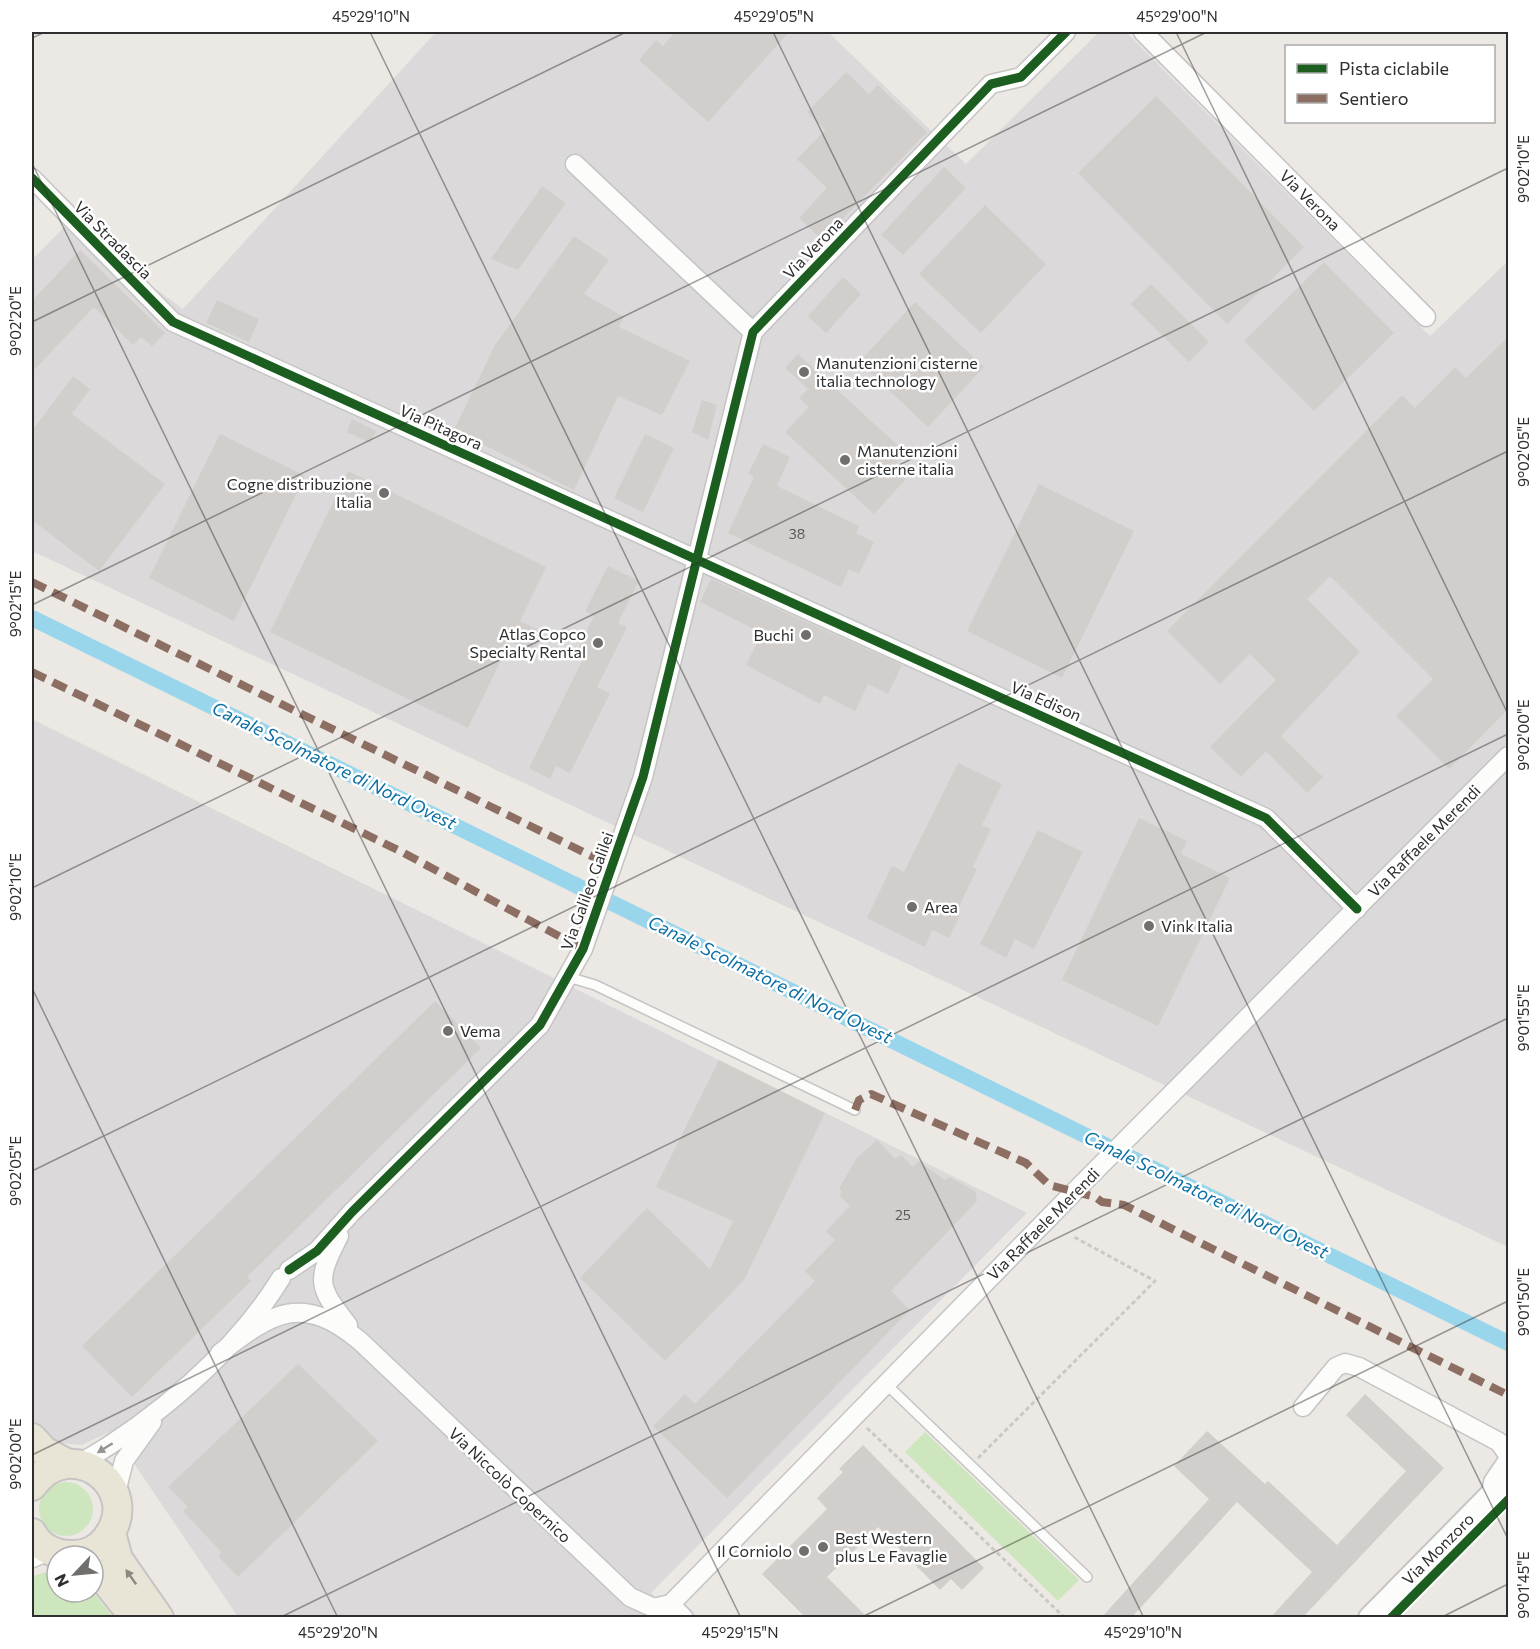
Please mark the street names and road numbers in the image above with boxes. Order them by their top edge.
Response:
street label: Via Verona [1276,165,1345,234]
street label: Via Stradascia [71,197,156,282]
street label: Via Verona [779,213,847,282]
street label: Via Pitagora [397,400,485,453]
street label: Via Edison [1008,677,1085,725]
street label: Via Raffaele Merendi [1364,781,1484,901]
street label: Via Galileo Galilei [556,829,617,953]
street label: Via Raffaele Merendi [983,1164,1103,1284]
street label: Via Niccolò Copernico [445,1423,575,1546]
street label: Via Monzoro [1398,1509,1477,1588]

